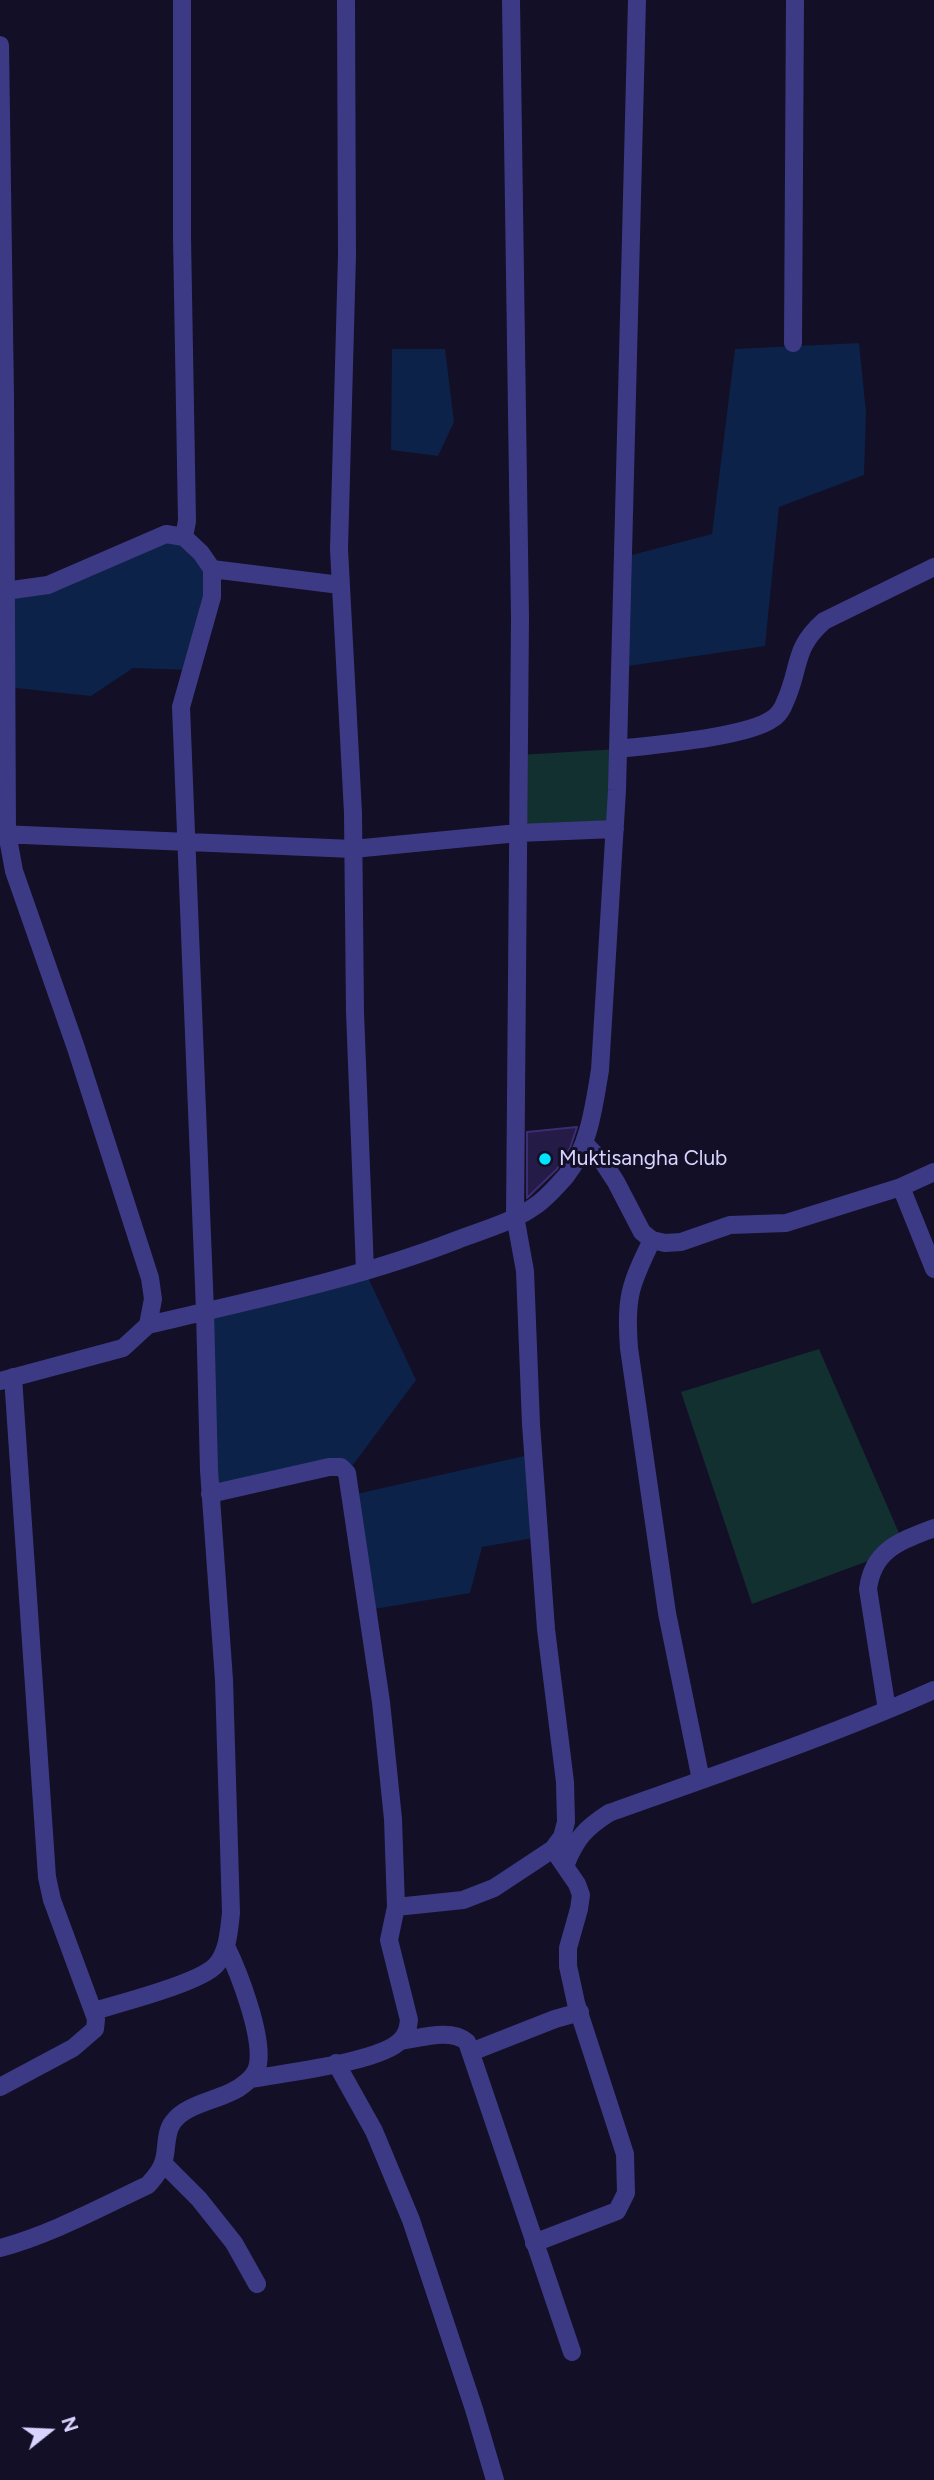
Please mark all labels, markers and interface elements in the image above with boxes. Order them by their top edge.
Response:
place label: Muktisangha Club [559,1146,727,1172]
marker: Muktisangha Club [537,1151,553,1167]
north arrow [14,2396,84,2466]
text: N [56,2414,83,2435]

